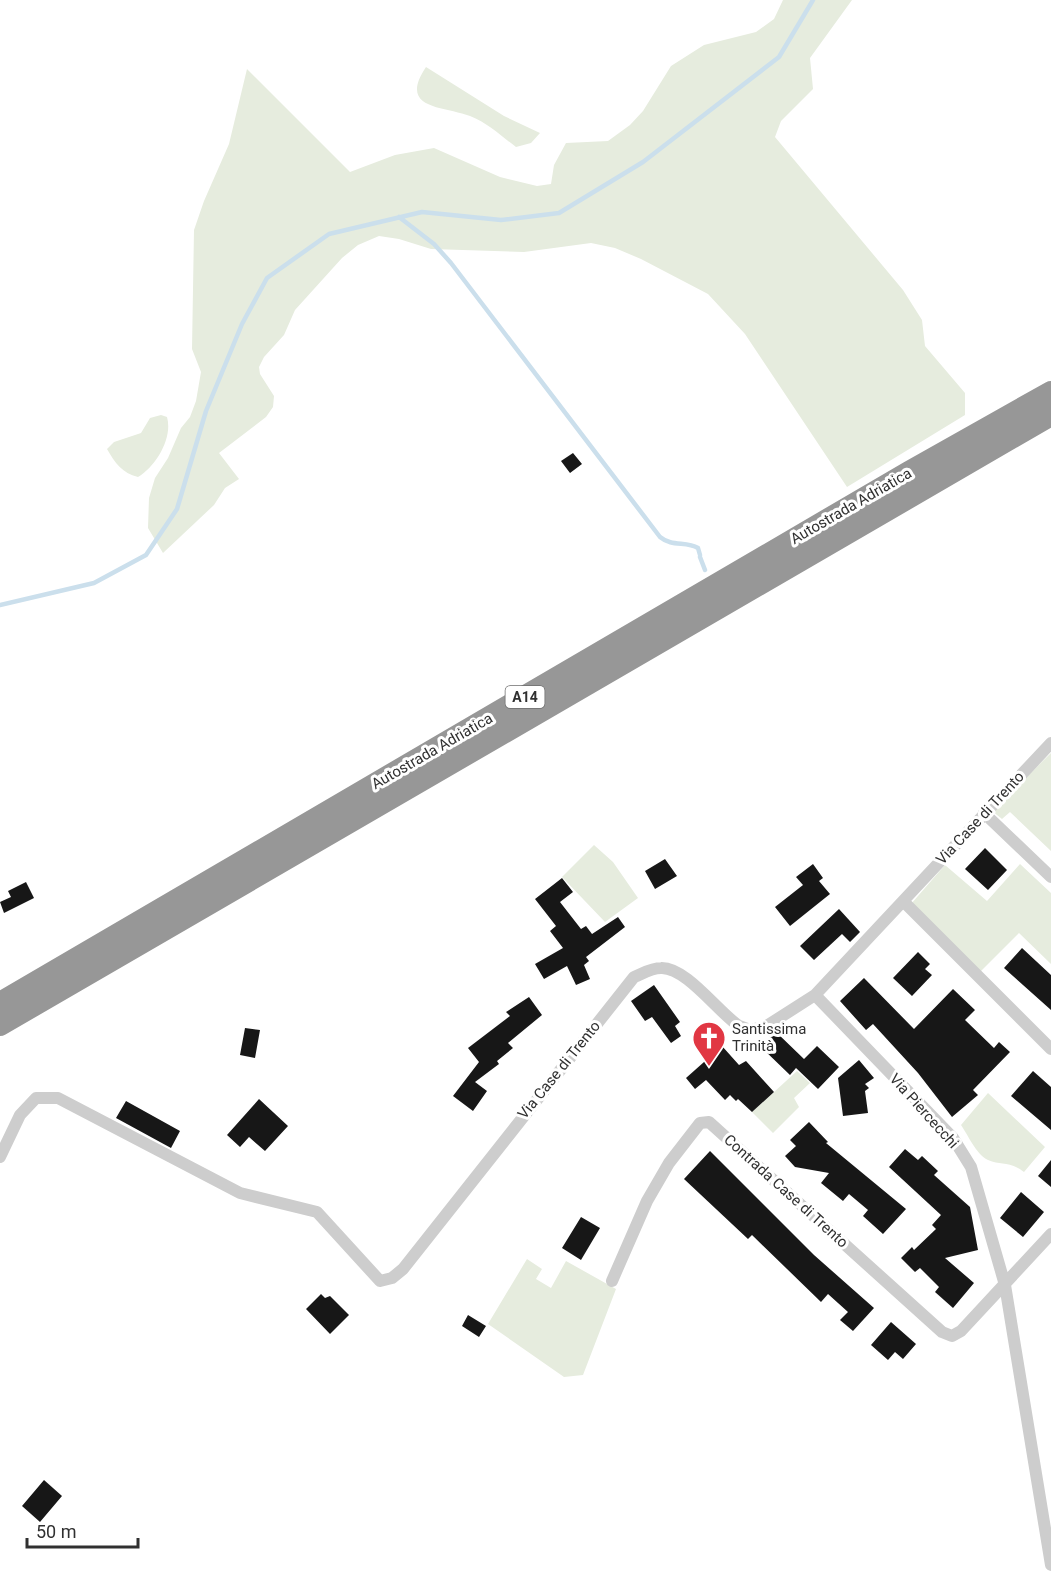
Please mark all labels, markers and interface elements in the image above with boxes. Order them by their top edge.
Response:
street label: Autostrada Adriatica [787,464,915,548]
road number: A14 [506,686,544,708]
street label: Autostrada Adriatica [368,709,496,793]
street label: Via Case di Trento [932,768,1028,868]
street label: Via Case di Trento [514,1017,604,1123]
church icon: Santissima Trinità [691,1020,727,1067]
place label: Santissima Trinità [732,1020,806,1055]
street label: Via Piercecchi [886,1070,962,1152]
street label: Contrada Case di Trento [720,1131,852,1251]
scale bar [27,1511,138,1549]
text: 50 m [36,1521,76,1542]

